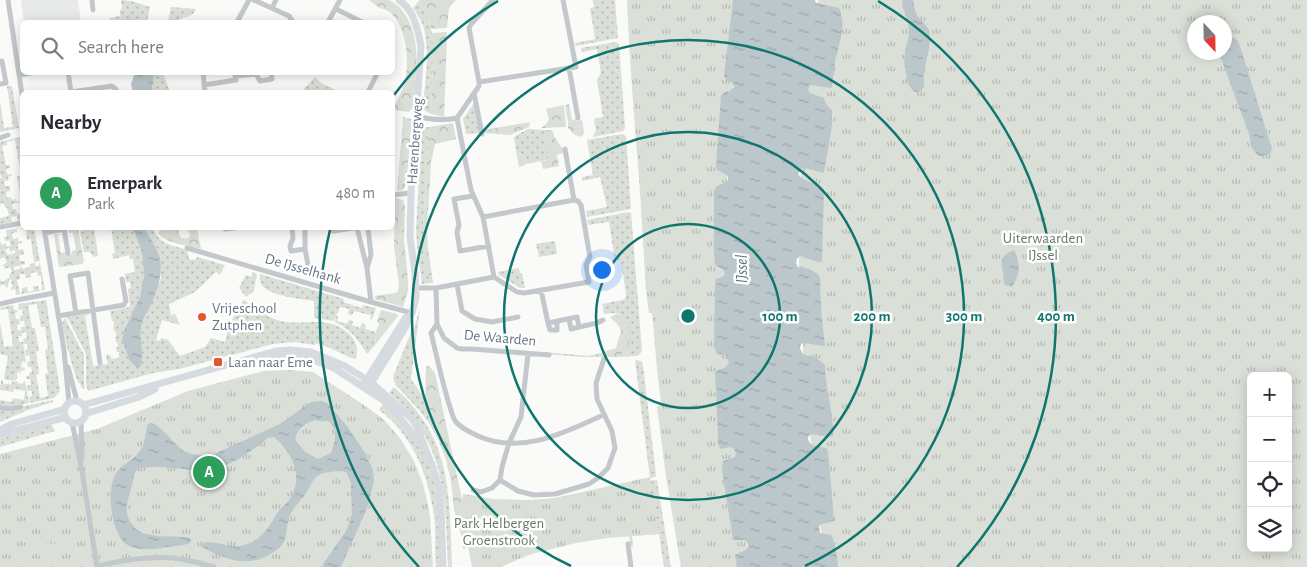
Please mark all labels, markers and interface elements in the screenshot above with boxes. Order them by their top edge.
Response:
north arrow [1187,15,1232,60]
search box [20,20,395,75]
icon: search [38,34,66,62]
text: Search here [78,38,164,57]
street label: Harenbergweg [404,96,426,185]
text: Nearby [40,112,101,133]
text: Emerpark [87,174,162,193]
text: A [51,185,61,201]
text: 480 m [336,185,375,201]
text: Park [87,196,115,212]
park label: Uiterwaarden IJssel [1003,231,1083,263]
street label: De IJsselhank [263,251,343,287]
water label: IJssel [734,255,750,283]
your location [589,257,615,283]
place label: Vrijeschool Zutphen [212,301,277,333]
centre of rings [679,307,697,325]
text: 100 m [762,309,798,324]
text: 200 m [853,309,891,324]
text: 300 m [946,309,982,324]
text: 400 m [1037,309,1075,324]
marker: Vrijeschool Zutphen [196,311,208,323]
street label: De Waarden [463,327,537,349]
place label: Laan naar Eme [228,355,313,370]
marker: Laan naar Eme [212,356,224,368]
map controls [1247,372,1292,552]
button: + [1247,372,1292,417]
button: − [1247,417,1292,462]
pin: A [193,453,225,491]
button: locate [1247,462,1292,507]
button: layers [1247,507,1292,552]
park label: Park Helbergen Groenstrook [454,516,544,548]

